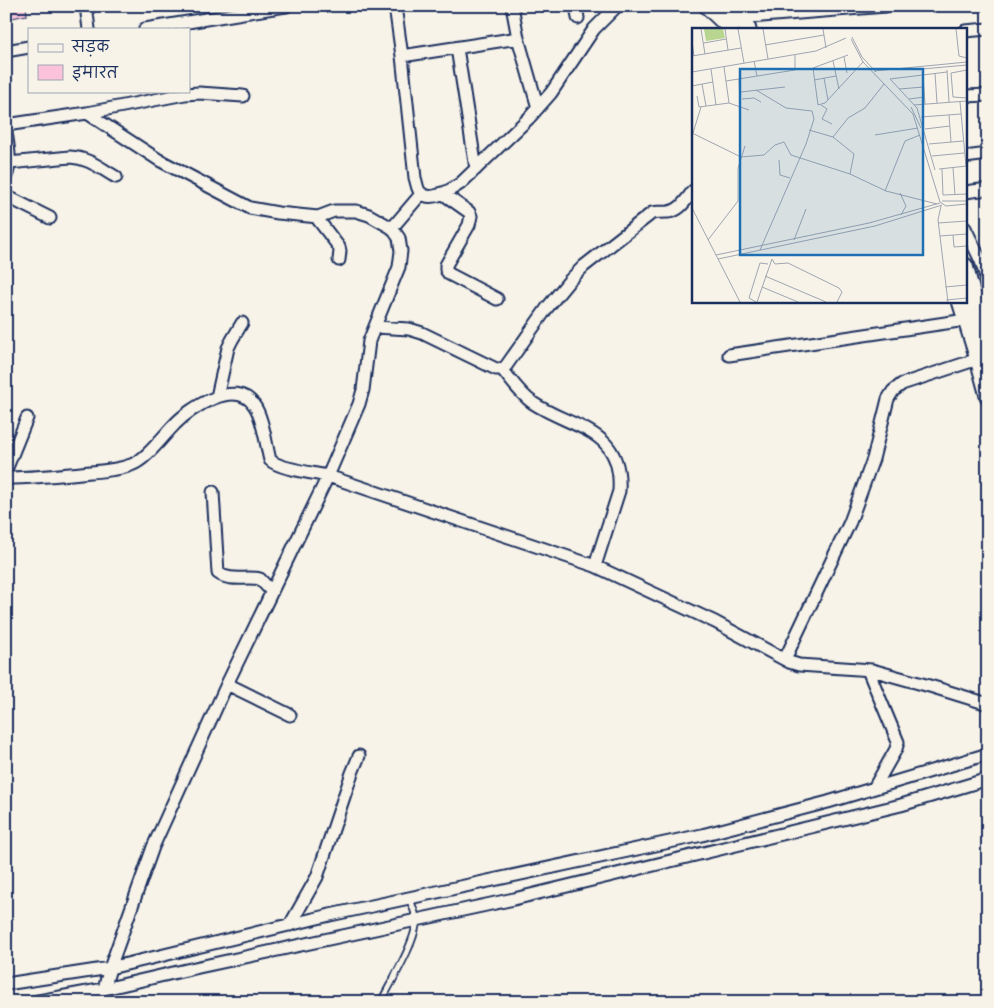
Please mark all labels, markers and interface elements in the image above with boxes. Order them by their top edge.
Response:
legend [28,28,190,92]
inset map [692,28,966,302]
text: सड़क [71,37,110,59]
text: इमारत [72,63,119,85]

